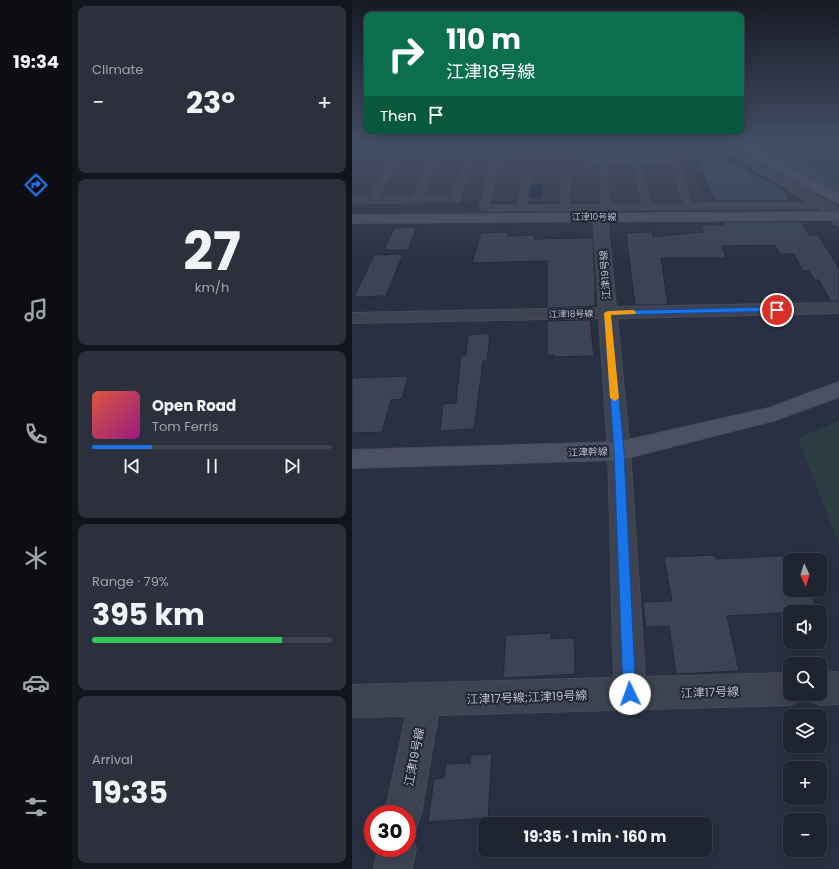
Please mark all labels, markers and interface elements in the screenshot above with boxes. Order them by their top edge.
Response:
text: 110 m [446,20,521,59]
icon: right [380,28,432,80]
text: 19:34 [13,49,59,74]
text: 江津18号線 [446,59,535,84]
text: Climate [92,60,143,79]
text: 23° [186,81,235,124]
text: − [92,87,104,118]
text: + [317,87,332,118]
icon: arrive [425,104,447,126]
text: Then [380,105,417,126]
icon: directions [22,171,50,199]
street label: 江津10号線 [572,211,617,223]
text: 27 [183,215,241,288]
street label: 江津19号線 [596,250,614,300]
text: km/h [195,278,229,297]
pin [760,293,794,327]
icon: music [22,296,50,324]
icon: arrive [766,299,788,321]
street label: 江津18号線 [549,308,594,320]
text: Open Road [152,395,236,416]
text: Tom Ferris [152,417,219,436]
icon: phone [22,420,50,448]
street label: 江津幹線 [568,444,608,460]
icon: previous [121,455,143,477]
icon: pause [201,455,223,477]
icon: next [281,455,303,477]
icon: climate [22,544,50,572]
north arrow [783,553,827,597]
map controls [783,553,827,857]
text: Range · 79% [92,572,169,591]
text: 395 km [92,593,205,636]
button: sound [783,605,827,649]
button: search [783,657,827,701]
icon: car [22,669,50,697]
position arrow [609,673,651,715]
street label: 江津17号線 [681,682,739,702]
street label: 江津17号線;江津19号線 [466,686,588,708]
button: layers [783,709,827,753]
street label: 江津19号線 [400,726,428,788]
text: Arrival [92,750,133,769]
button: + [783,761,827,805]
text: 19:35 [92,771,168,814]
icon: filters [22,793,50,821]
speed limit sign: 30 [364,805,416,857]
button: − [783,813,827,857]
text: 19:35 · 1 min · 160 m [524,826,666,847]

